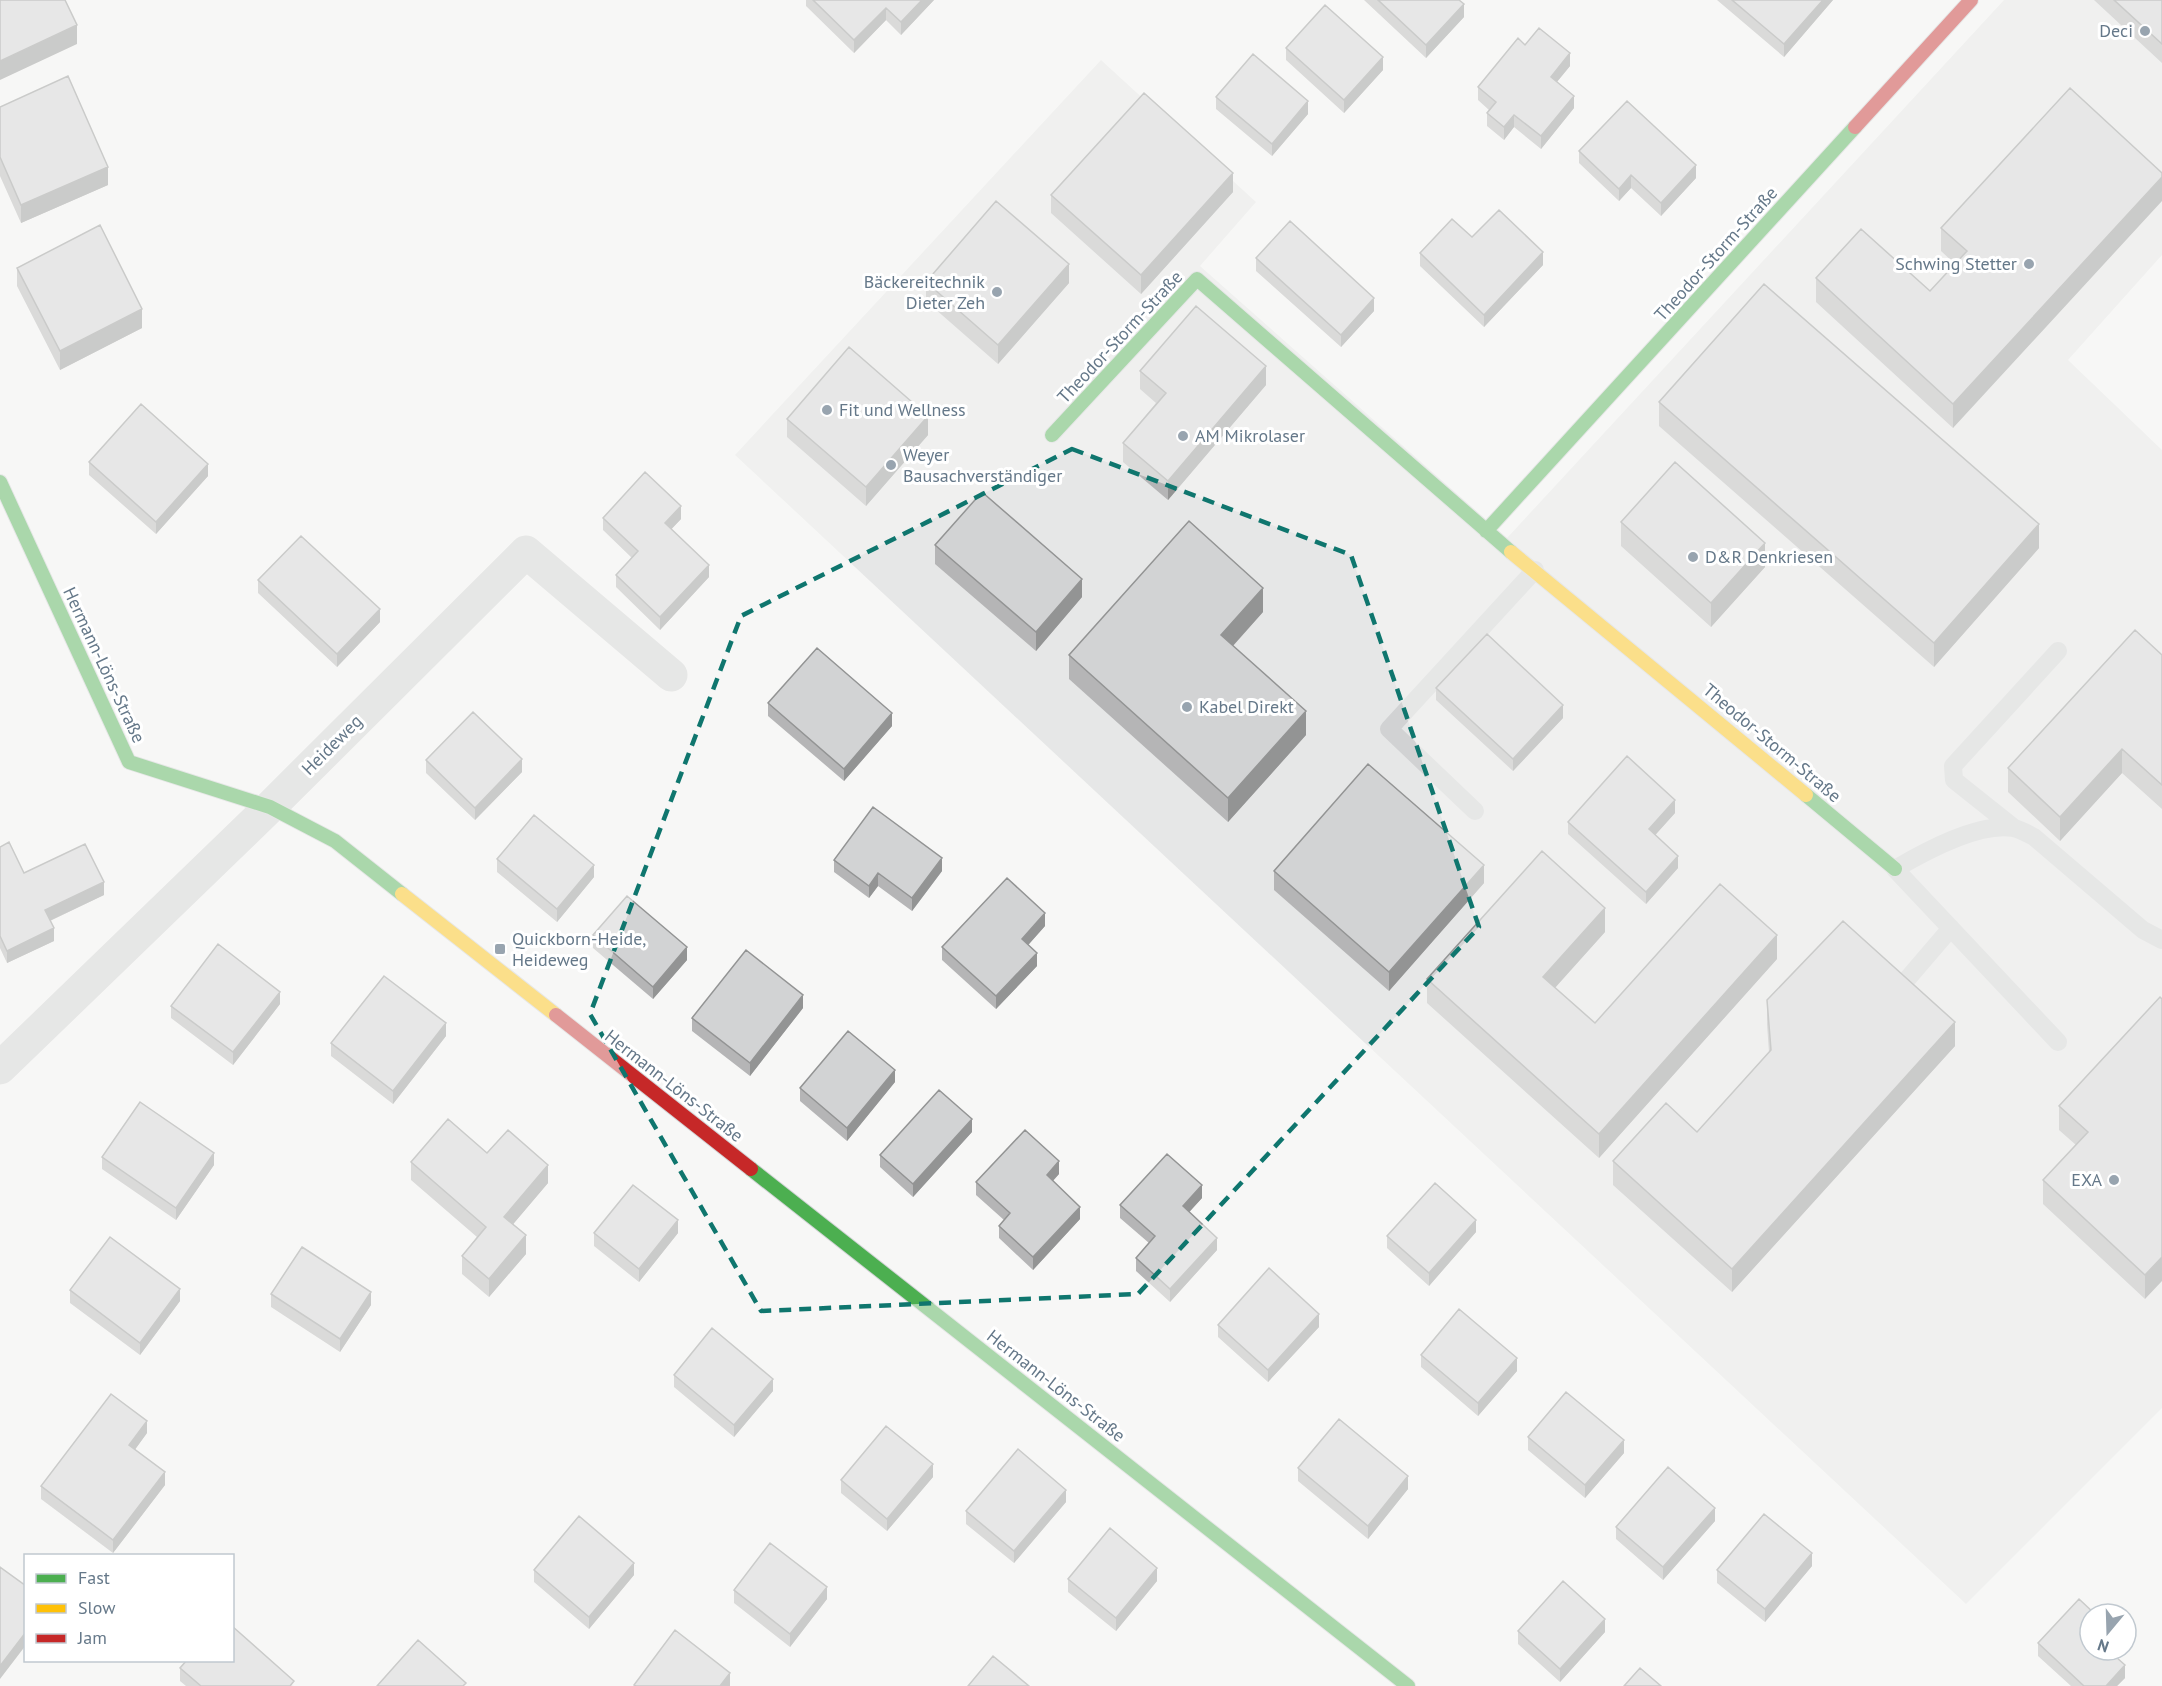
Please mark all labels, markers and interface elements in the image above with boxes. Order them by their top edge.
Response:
place label: Deci [2099,19,2133,42]
marker: Deci [2138,24,2152,38]
street label: Theodor-Storm-Straße [1649,182,1782,326]
place label: Schwing Stetter [1895,252,2017,275]
marker: Schwing Stetter [2022,257,2036,271]
street label: Theodor-Storm-Straße [1052,265,1187,408]
place label: Bäckereitechnik Dieter Zeh [864,270,985,314]
marker: Bäckereitechnik Dieter Zeh [990,285,1004,299]
place label: Fit und Wellness [839,398,966,421]
marker: Fit und Wellness [820,403,834,417]
place label: AM Mikrolaser [1195,424,1305,447]
marker: AM Mikrolaser [1176,429,1190,443]
place label: Weyer Bausachverständiger [903,443,1062,487]
marker: Weyer Bausachverständiger [884,458,898,472]
place label: D&R Denkriesen [1705,545,1833,568]
marker: D&R Denkriesen [1686,550,1700,564]
street label: Hermann-Löns-Straße [58,583,151,746]
street label: Theodor-Storm-Straße [1699,678,1846,807]
place label: Kabel Direkt [1199,695,1294,718]
marker: Kabel Direkt [1180,700,1194,714]
street label: Heideweg [297,710,367,780]
place label: Quickborn-Heide, Heideweg [512,927,646,971]
marker: Quickborn-Heide, Heideweg [493,942,507,956]
street label: Hermann-Löns-Straße [600,1024,748,1147]
place label: EXA [2071,1168,2102,1191]
marker: EXA [2107,1173,2121,1187]
street label: Hermann-Löns-Straße [982,1324,1130,1447]
legend [24,1554,234,1662]
text: Fast [78,1566,110,1589]
text: Slow [78,1596,116,1619]
north arrow [2078,1602,2138,1662]
text: Jam [77,1626,107,1649]
text: N [2095,1635,2111,1657]

